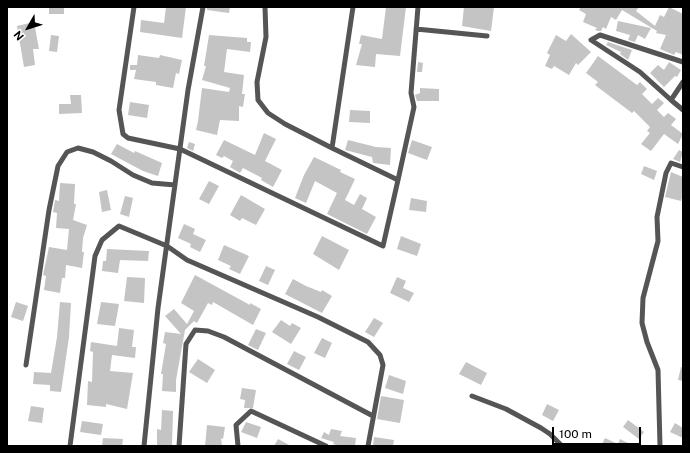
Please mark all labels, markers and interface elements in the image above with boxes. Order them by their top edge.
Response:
north arrow [8,8,48,48]
text: N [11,28,26,43]
scale bar [554,419,643,445]
text: 100 m [559,427,592,441]

